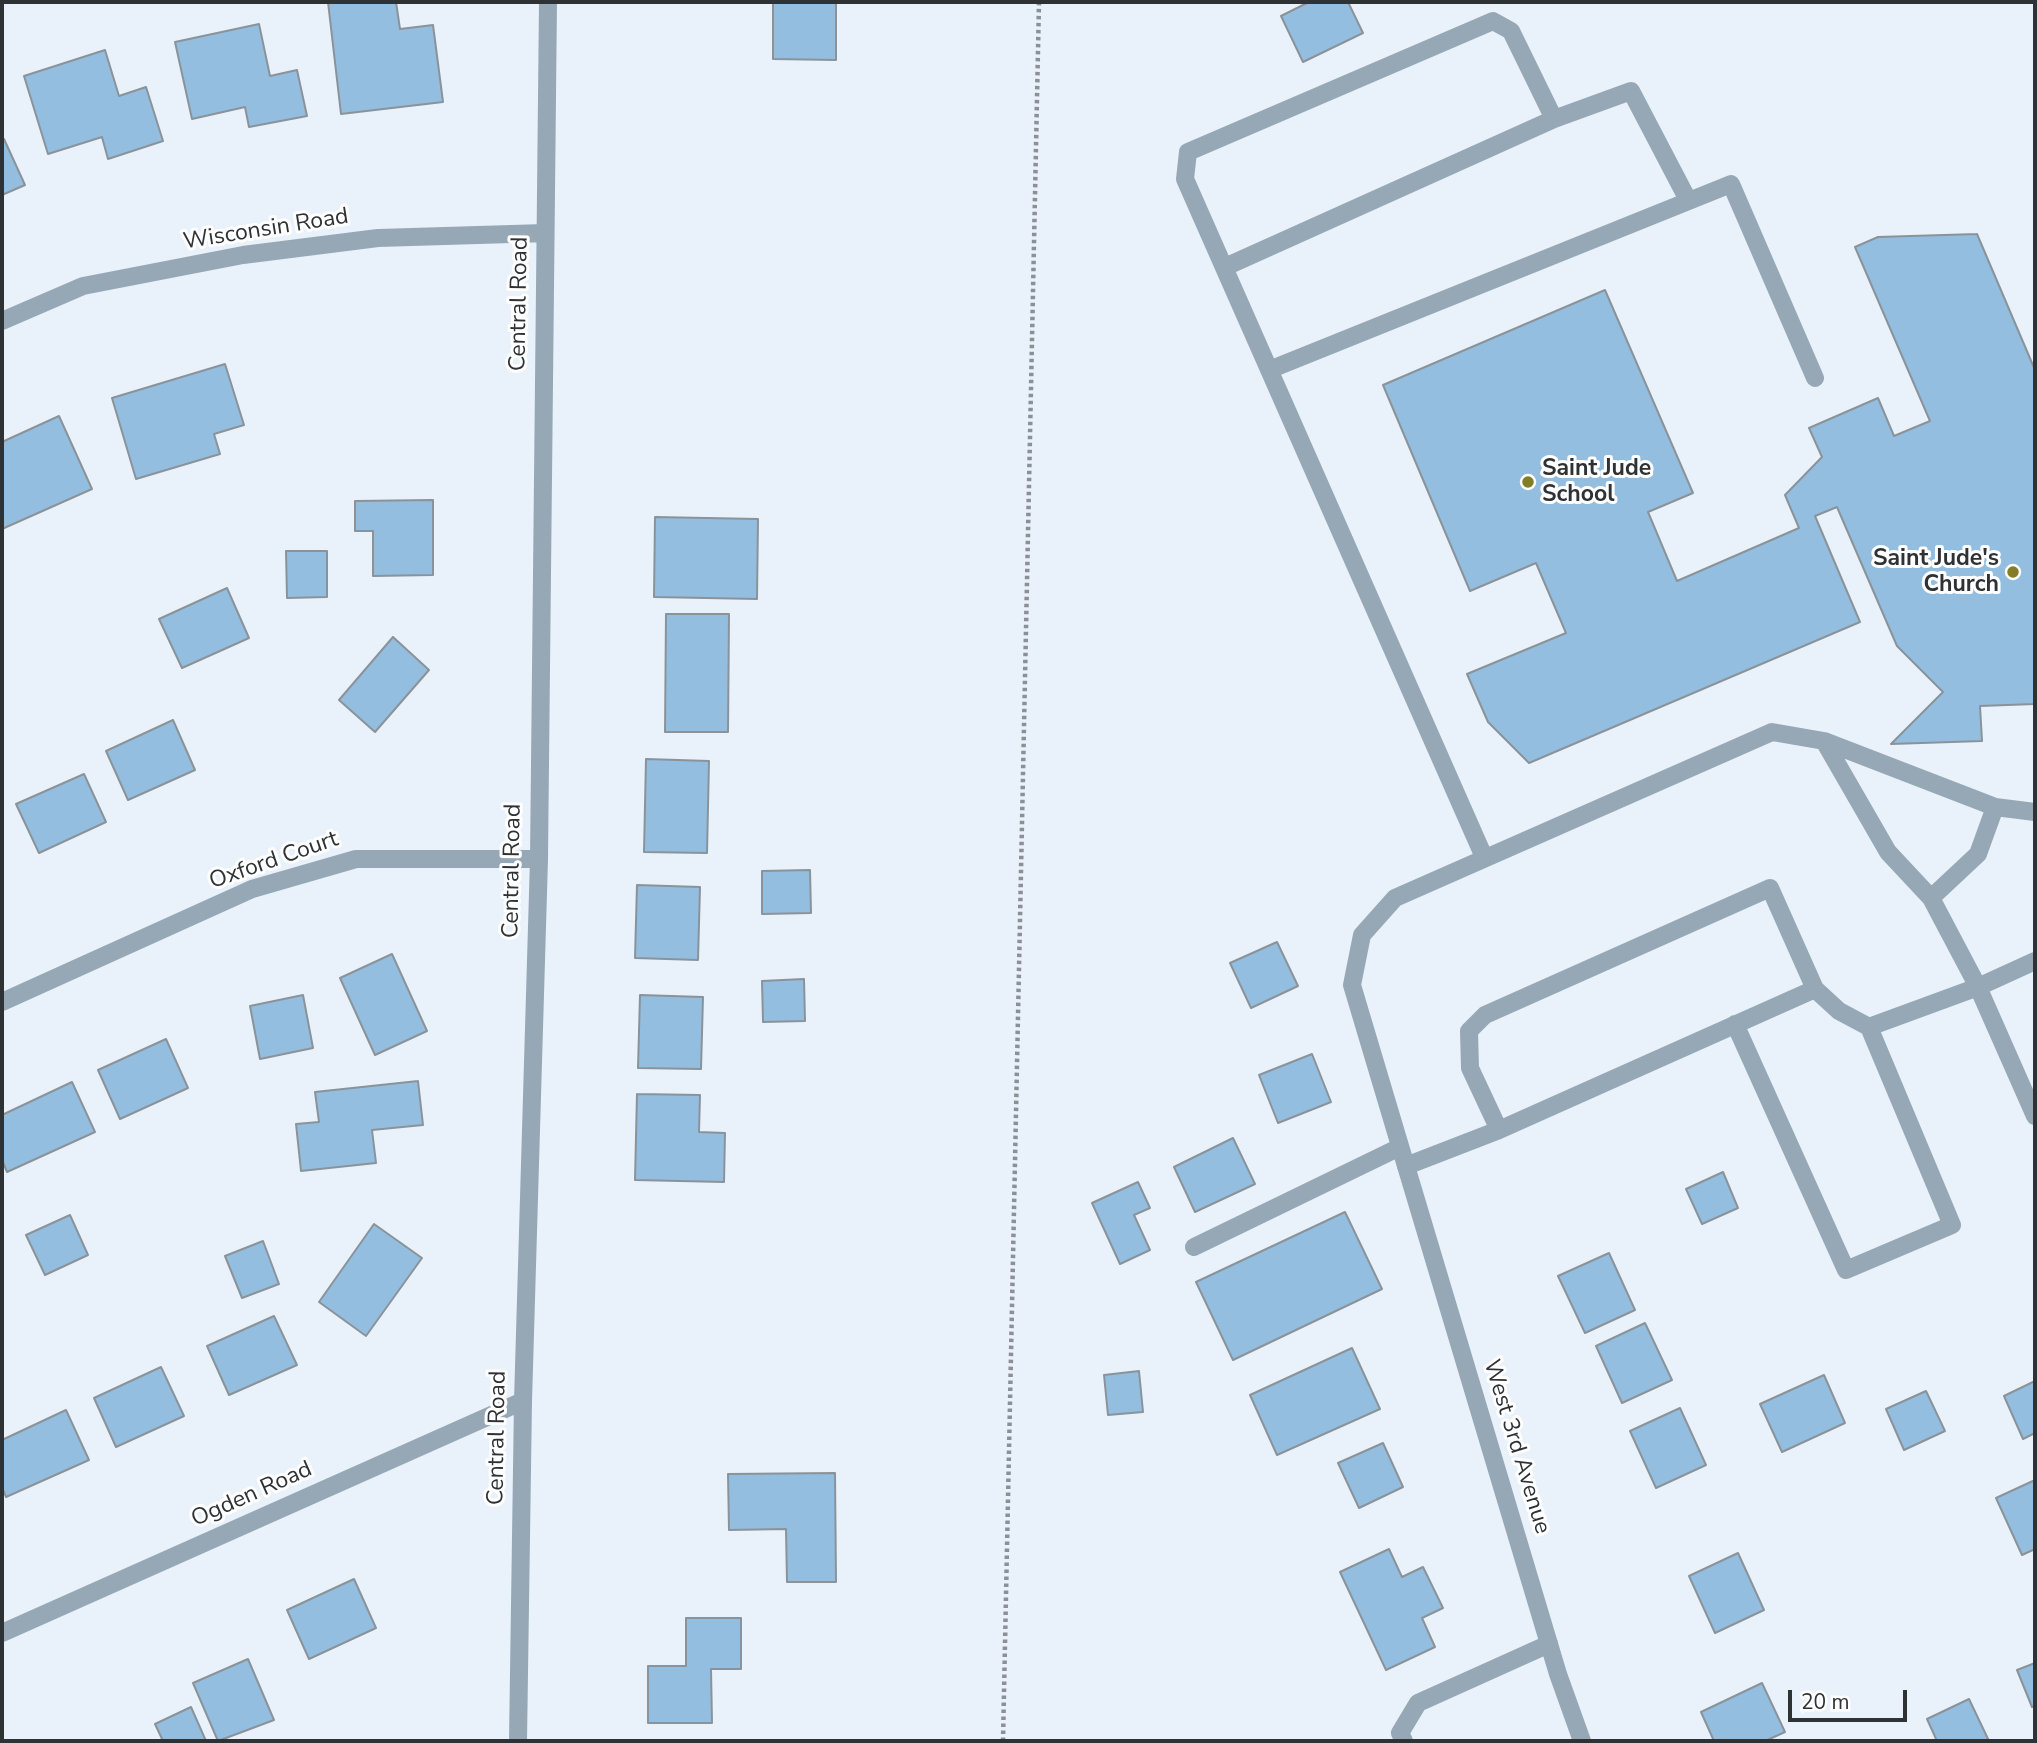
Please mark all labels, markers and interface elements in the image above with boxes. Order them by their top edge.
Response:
street label: Wisconsin Road [181,203,351,257]
street label: Central Road [505,236,535,372]
place label: Saint Jude School [1542,455,1651,509]
marker: Saint Jude School [1520,474,1536,490]
place label: Saint Jude's Church [1873,545,1999,599]
marker: Saint Jude's Church [2005,564,2021,580]
street label: Central Road [498,803,528,939]
street label: Oxford Court [206,826,342,896]
street label: West 3rd Avenue [1476,1357,1556,1537]
street label: Central Road [483,1370,513,1506]
street label: Ogden Road [187,1456,317,1534]
scale bar [1792,1676,1911,1720]
text: 20 m [1801,1688,1850,1716]

